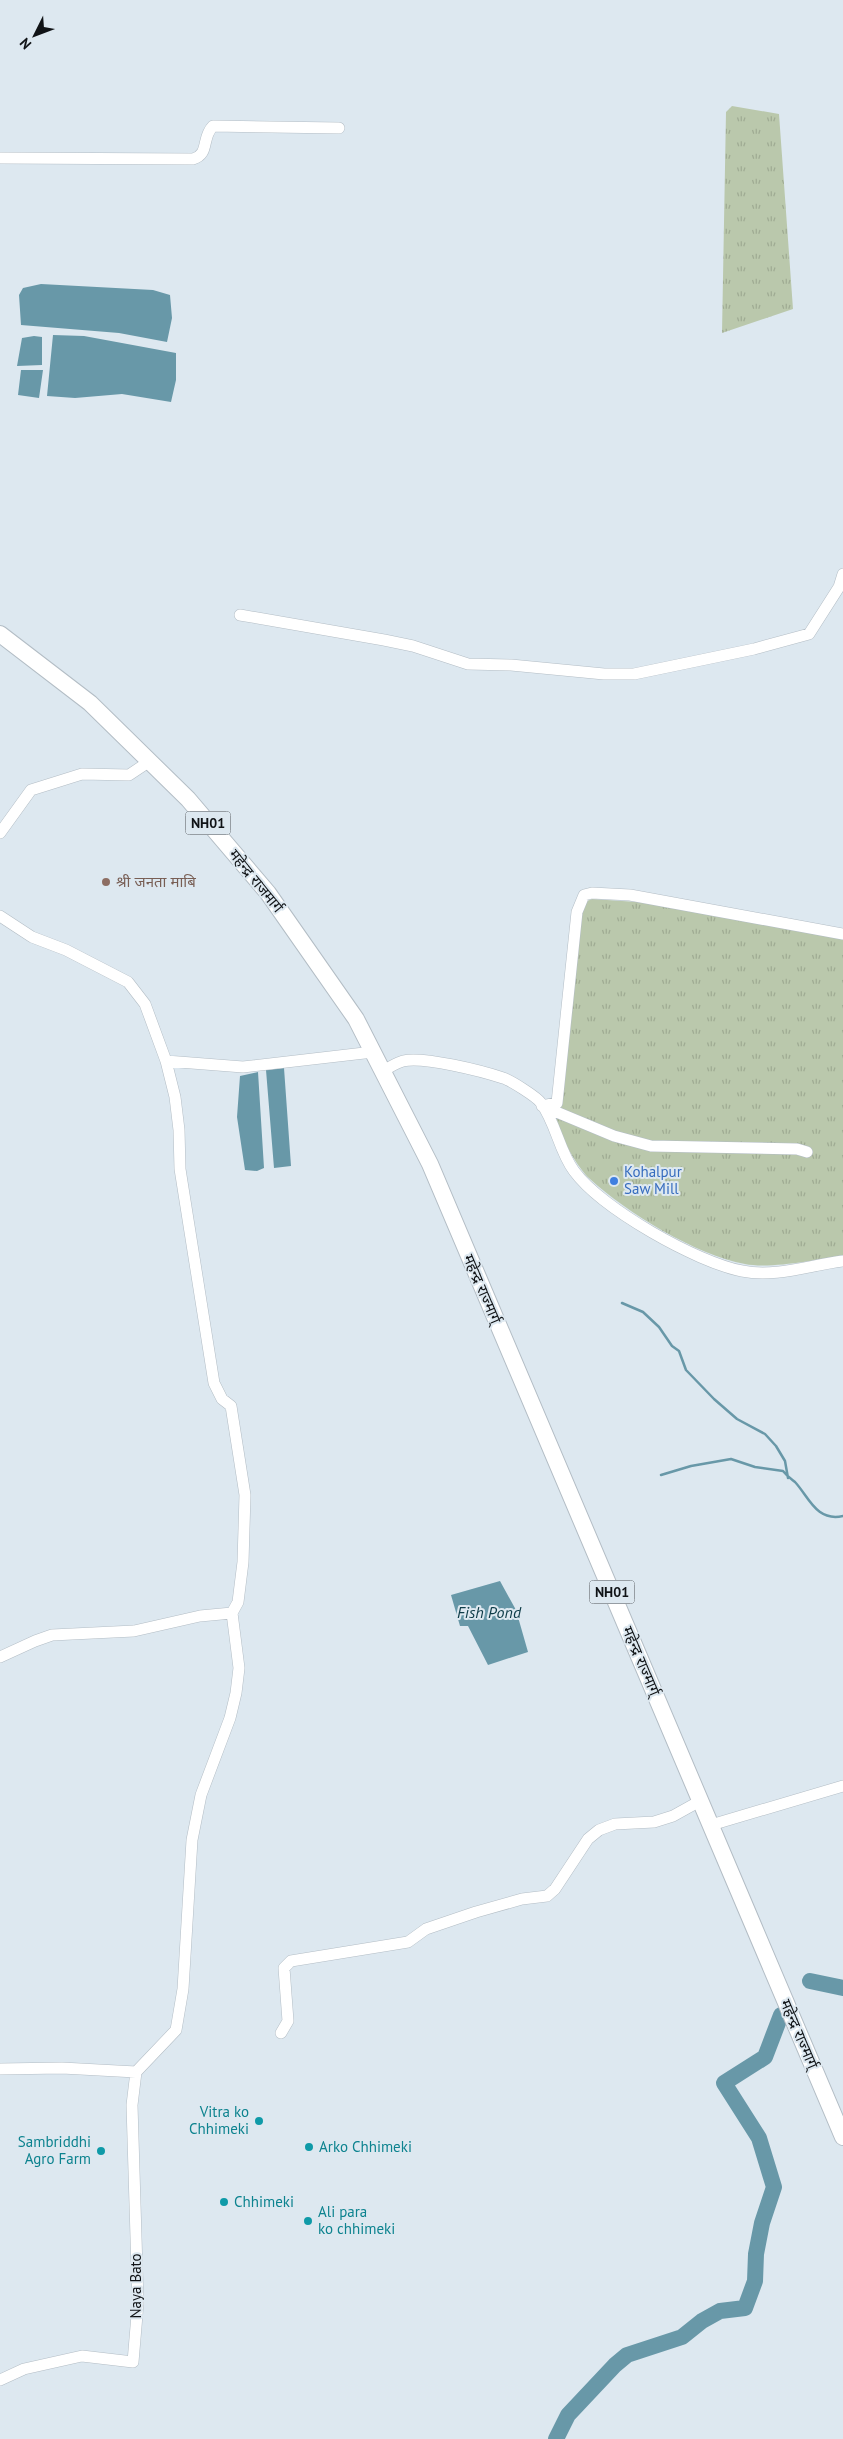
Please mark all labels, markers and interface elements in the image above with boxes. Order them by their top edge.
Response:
north arrow [10,10,60,60]
text: N [16,34,35,53]
road number: NH01 [186,811,230,834]
street label: महेन्द्र राजमार्ग [225,845,288,917]
place label: श्री जनता माबि [116,872,196,891]
marker: श्री जनता माबि [100,876,112,888]
place label: Kohalpur Saw Mill [624,1162,682,1198]
marker: Kohalpur Saw Mill [608,1175,620,1187]
street label: महेन्द्र राज्मार्ग् [458,1251,506,1329]
road number: NH01 [590,1580,634,1604]
water label: Fish Pond [457,1602,522,1622]
street label: महेन्द्र राज्मार्ग् [617,1623,665,1701]
street label: महेन्द्र राज्मार्ग् [775,1996,823,2074]
place label: Vitra ko Chhimeki [189,2102,249,2138]
marker: Vitra ko Chhimeki [253,2115,265,2127]
place label: Sambriddhi Agro Farm [18,2132,91,2168]
place label: Arko Chhimeki [319,2137,412,2156]
marker: Arko Chhimeki [303,2141,315,2153]
marker: Sambriddhi Agro Farm [95,2145,107,2157]
place label: Chhimeki [234,2192,294,2211]
marker: Chhimeki [218,2196,230,2208]
place label: Ali para ko chhimeki [318,2202,395,2238]
marker: Ali para ko chhimeki [302,2215,314,2227]
street label: Naya Bato [126,2253,145,2319]

